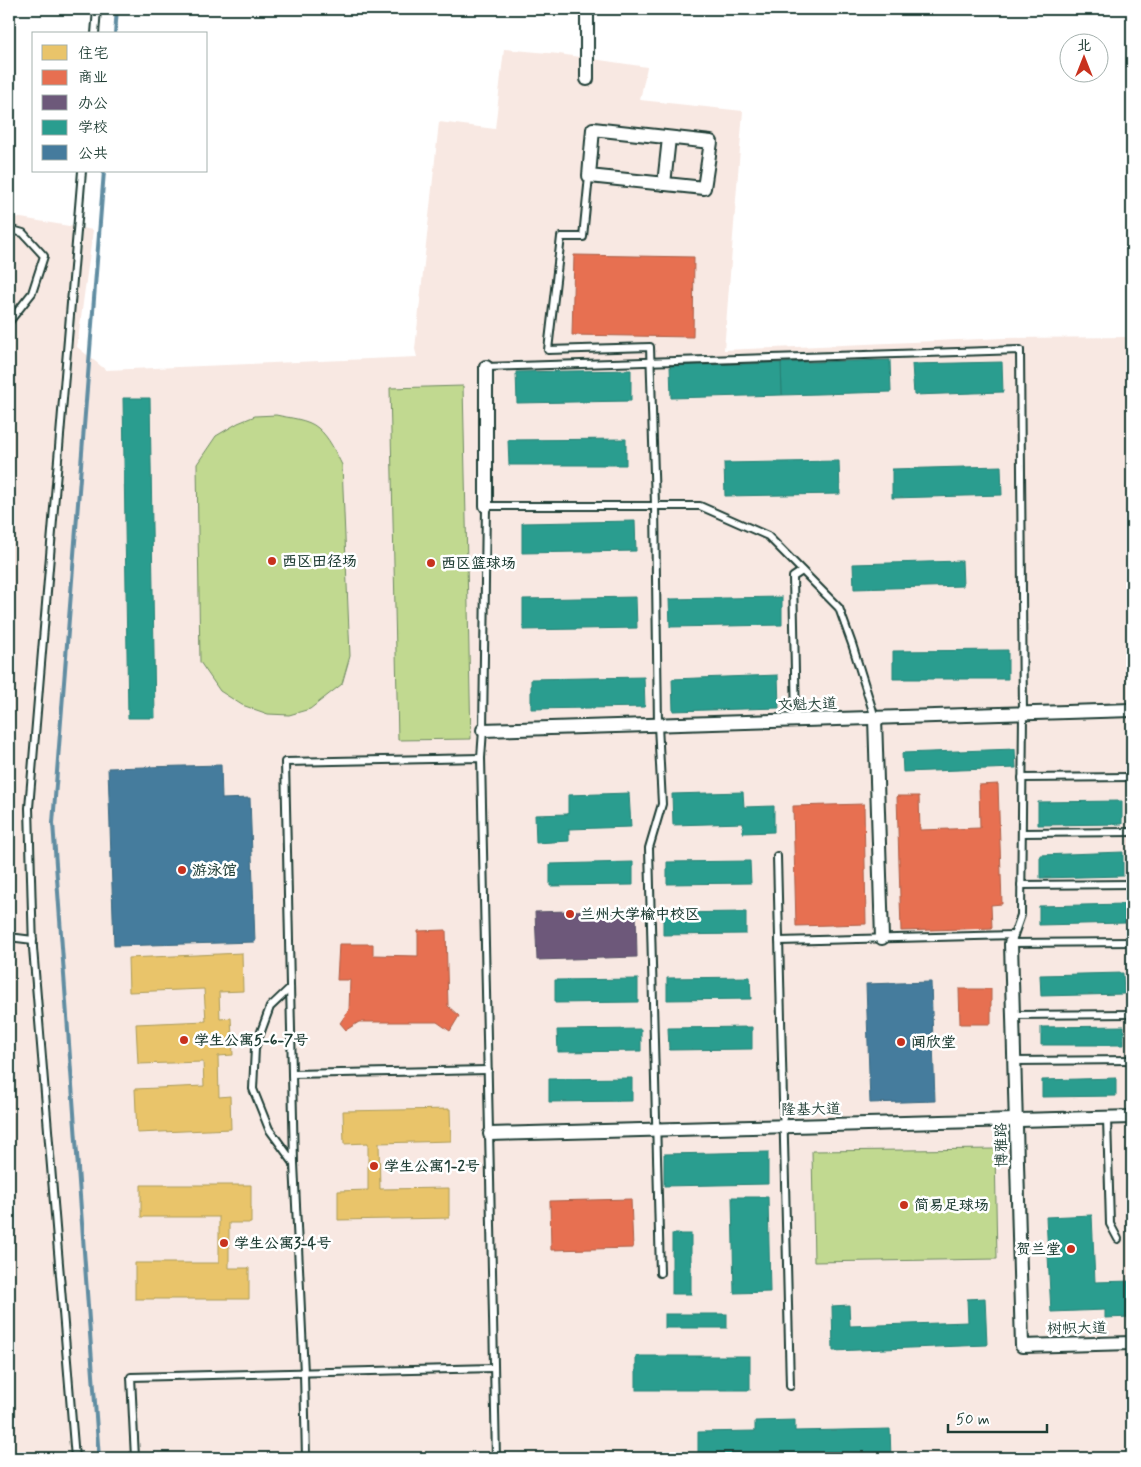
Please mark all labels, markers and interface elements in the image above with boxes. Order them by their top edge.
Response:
legend [32,32,208,172]
north arrow [1058,32,1108,82]
text: 北 [1077,37,1091,55]
text: 住宅 [78,44,108,64]
text: 商业 [78,68,108,88]
text: 办公 [78,94,108,114]
text: 学校 [78,118,108,138]
text: 公共 [78,144,108,164]
place label: 西区田径场 [282,552,357,572]
place label: 西区篮球场 [441,554,516,574]
marker: 西区田径场 [266,555,278,567]
marker: 西区篮球场 [425,557,437,569]
street label: 文魁大道 [777,694,837,716]
place label: 游泳馆 [192,861,237,881]
marker: 游泳馆 [176,864,188,876]
place label: 兰州大学榆中校区 [580,905,700,925]
marker: 兰州大学榆中校区 [564,908,576,920]
place label: 学生公寓5-6-7号 [194,1031,308,1051]
place label: 闻欣堂 [911,1033,956,1053]
marker: 学生公寓5-6-7号 [178,1034,190,1046]
marker: 闻欣堂 [895,1036,907,1048]
street label: 隆基大道 [781,1099,841,1121]
street label: 博雅路 [992,1122,1012,1168]
place label: 学生公寓1-2号 [384,1157,480,1177]
marker: 学生公寓1-2号 [368,1160,380,1172]
place label: 简易足球场 [914,1196,989,1216]
marker: 简易足球场 [898,1199,910,1211]
place label: 学生公寓3-4号 [234,1234,331,1254]
marker: 学生公寓3-4号 [218,1237,230,1249]
place label: 贺兰堂 [1016,1240,1061,1260]
marker: 贺兰堂 [1065,1243,1077,1255]
street label: 树帜大道 [1047,1318,1107,1340]
scale bar [948,1402,1047,1434]
text: 50 m [956,1410,990,1430]

